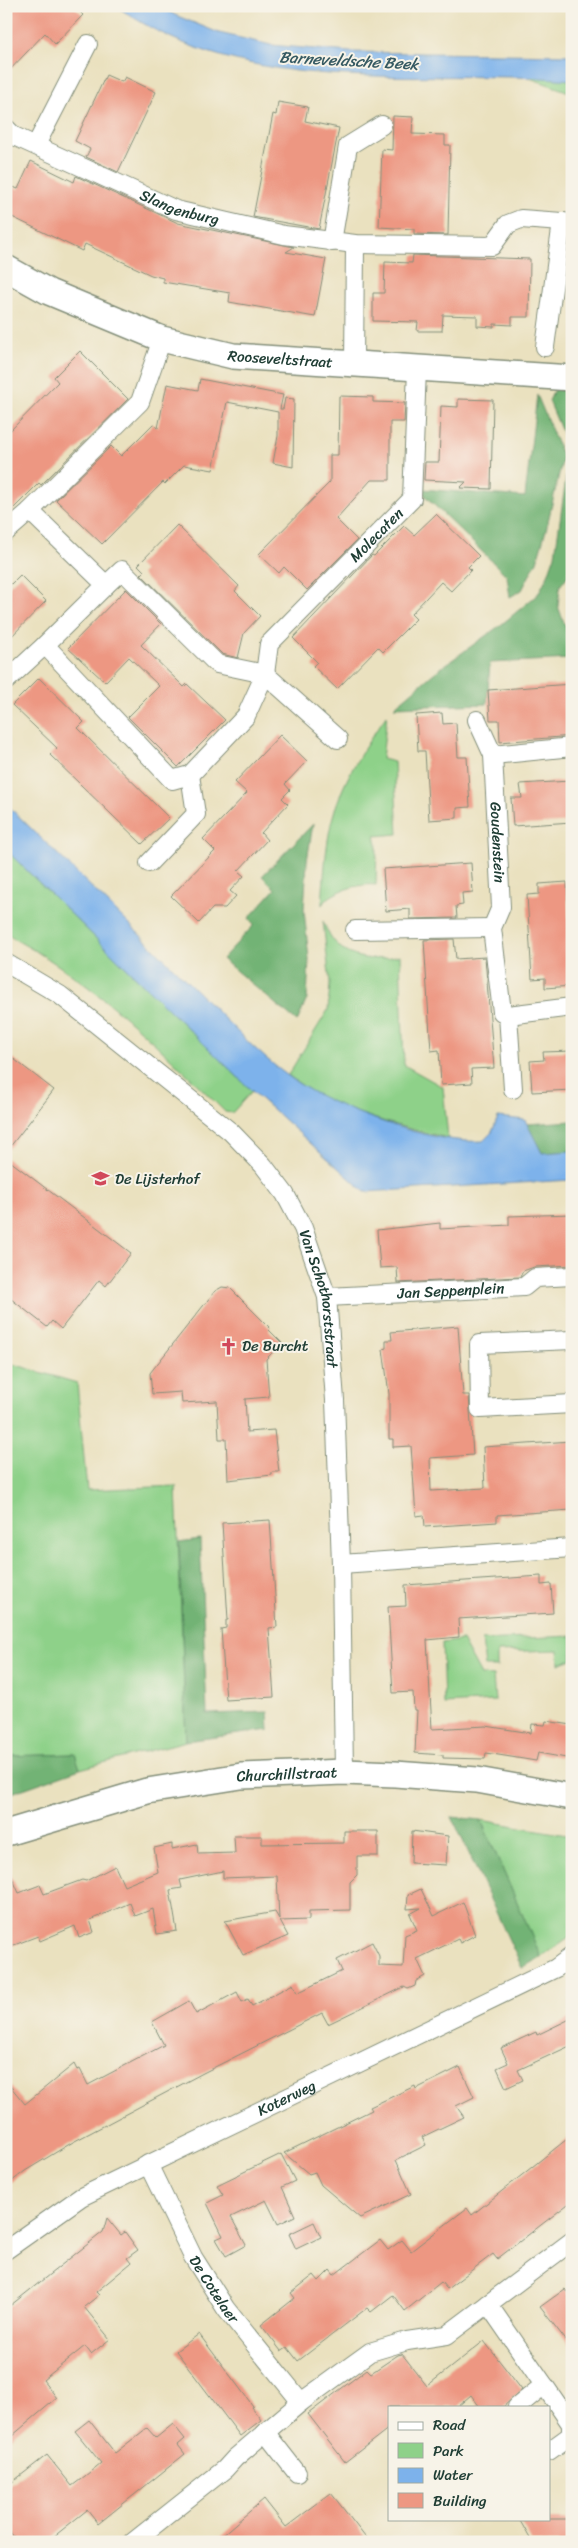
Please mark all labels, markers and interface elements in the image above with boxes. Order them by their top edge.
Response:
water label: Barneveldsche Beek [279,42,421,79]
street label: Slangenburg [135,182,222,233]
street label: Rooseveltstraat [225,342,334,375]
street label: Molecaten [343,501,410,569]
street label: Goudenstein [482,801,513,883]
place label: De Lijsterhof [115,1166,201,1192]
school or university icon: De Lijsterhof [91,1169,111,1189]
street label: Van Schothorststraat [292,1226,346,1370]
street label: Jan Seppenplein [396,1275,505,1306]
place label: De Burcht [242,1333,309,1359]
church icon: De Burcht [218,1336,238,1356]
street label: Churchillstraat [234,1759,338,1790]
street label: Koterweg [253,2072,321,2123]
street label: De Cotelaer [182,2250,246,2330]
legend [388,2406,550,2520]
text: Road [433,2412,466,2438]
text: Park [433,2438,464,2464]
text: Water [433,2462,473,2488]
text: Building [433,2488,487,2514]

